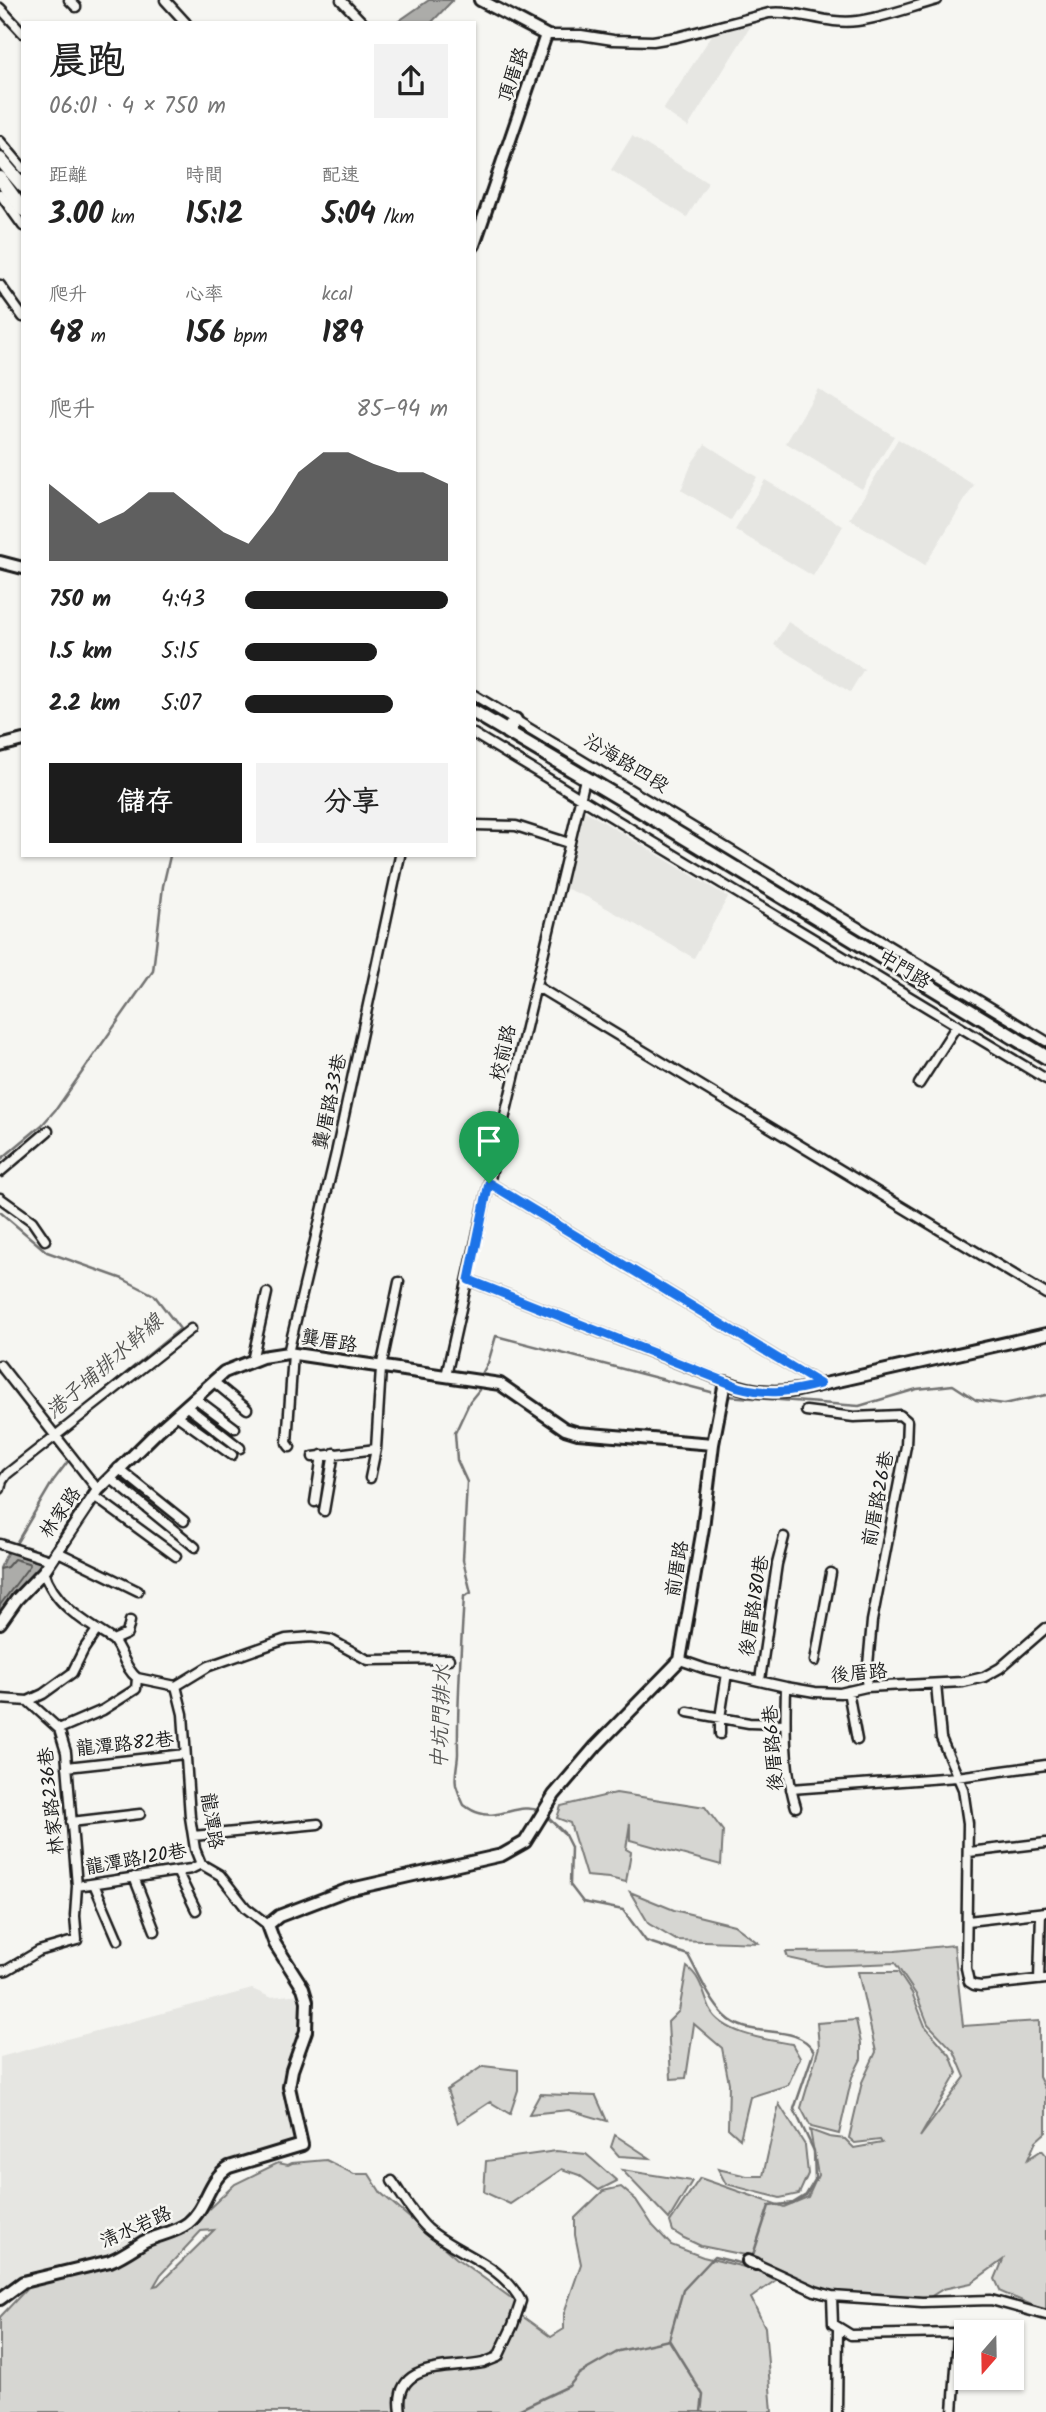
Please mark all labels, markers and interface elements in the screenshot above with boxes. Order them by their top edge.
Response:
text: 晨跑 [49,33,125,93]
street label: 頂厝路 [491,43,537,107]
button: share [374,44,448,118]
text: 06:01 · 4 × 750 m [49,89,226,125]
text: 距離 [49,161,87,191]
text: 時間 [185,161,223,191]
text: 配速 [322,161,360,191]
text: 3.00 [49,191,103,239]
text: 15:12 [185,191,244,239]
text: 5:04 [322,191,376,239]
text: km [103,203,135,233]
text: /km [376,203,414,233]
text: 爬升 [49,280,87,310]
text: 心率 [185,280,223,310]
text: kcal [322,280,353,310]
text: 48 [49,310,83,358]
text: 156 [185,310,226,358]
text: 189 [322,310,364,358]
text: m [83,322,106,352]
text: bpm [226,322,268,352]
text: 爬升 [49,392,95,428]
text: 85–94 m [356,392,448,428]
text: 750 m [49,582,111,618]
text: 4:43 [161,582,205,618]
text: 1.5 km [49,634,112,670]
text: 5:15 [161,634,199,670]
text: 2.2 km [49,686,120,722]
text: 5:07 [161,686,201,722]
street label: 沿海路四段 [578,727,674,801]
button: 儲存 [49,763,242,843]
button: 分享 [256,763,448,843]
street label: 中門路 [872,942,936,998]
street label: 校前路 [483,1022,525,1084]
street label: 龔厝路33巷 [306,1051,356,1153]
pin [459,1111,519,1183]
icon: arrive [470,1122,508,1160]
water label: 港子埔排水幹線 [39,1306,172,1428]
street label: 龔厝路 [298,1323,360,1361]
street label: 前厝路26巷 [855,1448,903,1550]
street label: 林家路 [32,1481,90,1545]
street label: 前厝路 [658,1538,698,1600]
street label: 後厝路180巷 [732,1553,778,1659]
street label: 後厝路 [829,1657,889,1691]
water label: 中坑門排水 [424,1663,460,1770]
street label: 後厝路6巷 [756,1704,792,1792]
street label: 龍潭路82巷 [74,1725,176,1765]
street label: 林家路236巷 [31,1746,73,1856]
street label: 龍潭路 [192,1790,230,1852]
street label: 龍潭路120巷 [83,1836,189,1884]
street label: 清水岩路 [95,2199,177,2257]
north arrow [954,2320,1024,2390]
map controls [954,2320,1024,2390]

